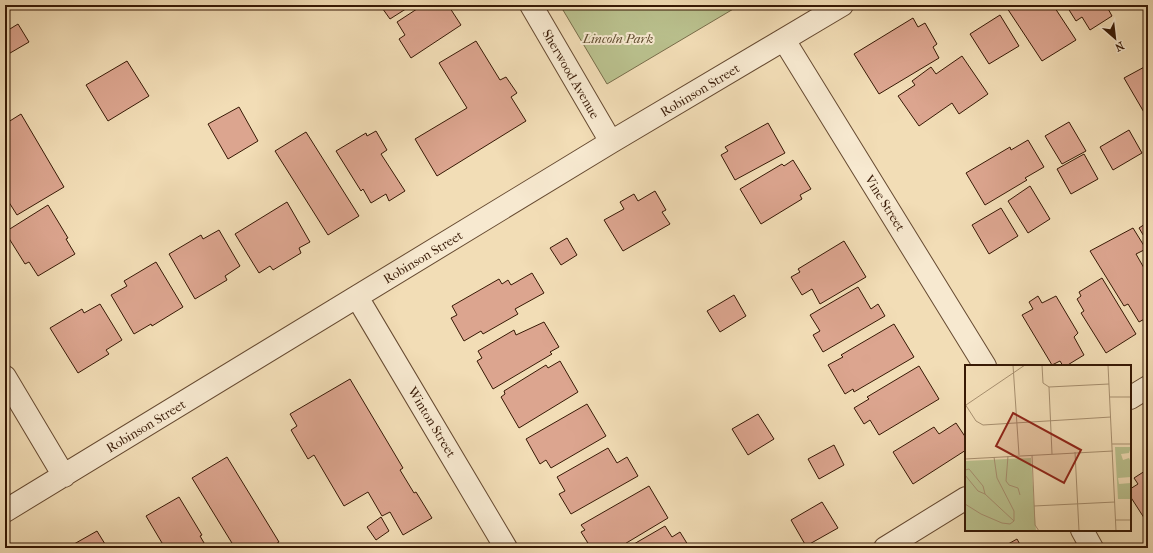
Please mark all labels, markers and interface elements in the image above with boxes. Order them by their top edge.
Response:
north arrow [1095,18,1135,58]
street label: Sherwood Avenue [539,27,603,122]
park label: Lincoln Park [582,31,653,46]
text: N [1112,39,1126,54]
street label: Robinson Street [658,60,743,120]
street label: Vine Street [861,171,908,234]
street label: Robinson Street [381,227,466,287]
inset map [965,365,1131,531]
street label: Winton Street [405,383,459,460]
street label: Robinson Street [104,396,189,456]

